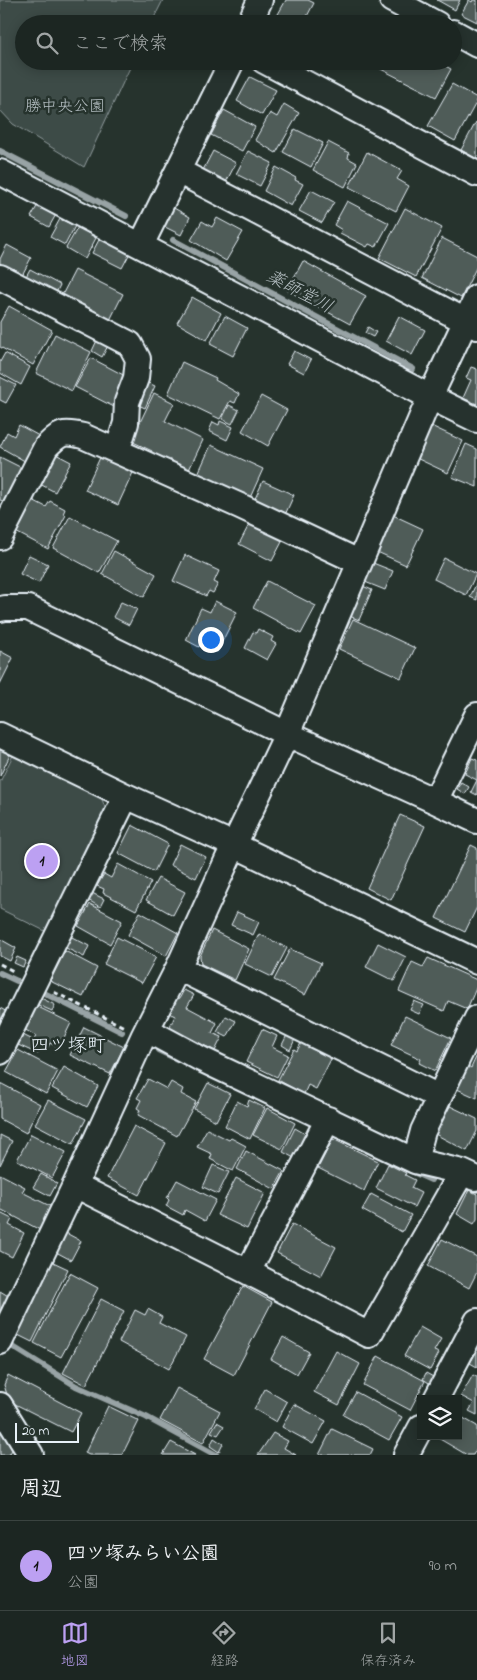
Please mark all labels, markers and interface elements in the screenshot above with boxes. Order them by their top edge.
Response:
search box [15,15,462,70]
icon: search [33,29,61,57]
text: ここで検索 [73,31,168,58]
park label: 勝中央公園 [25,95,105,119]
water label: 薬師堂川 [261,264,337,321]
your location [198,627,224,653]
pin: 1 [26,842,58,880]
district label: 四ツ塚町 [30,1033,106,1060]
map controls [417,1395,462,1440]
button: layers [417,1395,462,1440]
scale bar [15,1420,79,1443]
text: 20 m [22,1421,49,1442]
text: 周辺 [20,1475,62,1505]
text: 四ツ塚みらい公園 [67,1541,219,1568]
text: 1 [33,1554,39,1578]
text: 90 m [429,1554,457,1578]
text: 公園 [67,1571,99,1595]
tab: 地図 [61,1619,89,1672]
tab: 経路 [210,1619,238,1672]
tab: 保存済み [360,1619,416,1672]

